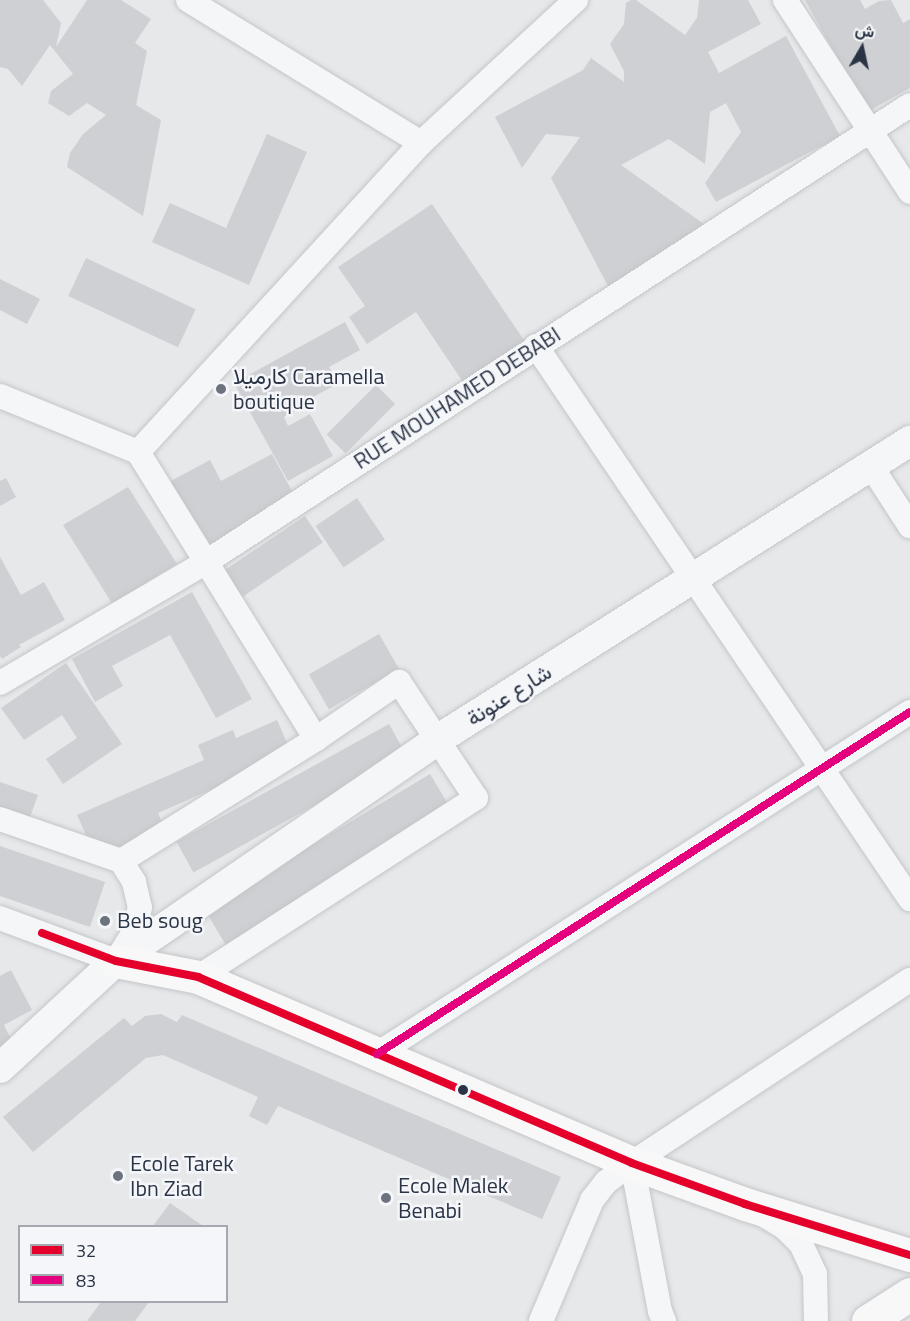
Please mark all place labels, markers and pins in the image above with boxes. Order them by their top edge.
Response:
place label: كارميلا Caramella boutique [233,363,384,414]
marker: كارميلا Caramella boutique [214,382,228,396]
place label: Beb soug [117,908,203,934]
marker: Beb soug [98,914,112,928]
unlabelled marker [457,1084,469,1096]
place label: Ecole Tarek Ibn Ziad [130,1150,234,1202]
marker: Ecole Tarek Ibn Ziad [111,1169,125,1183]
place label: Ecole Malek Benabi [398,1172,508,1224]
marker: Ecole Malek Benabi [379,1191,393,1205]

